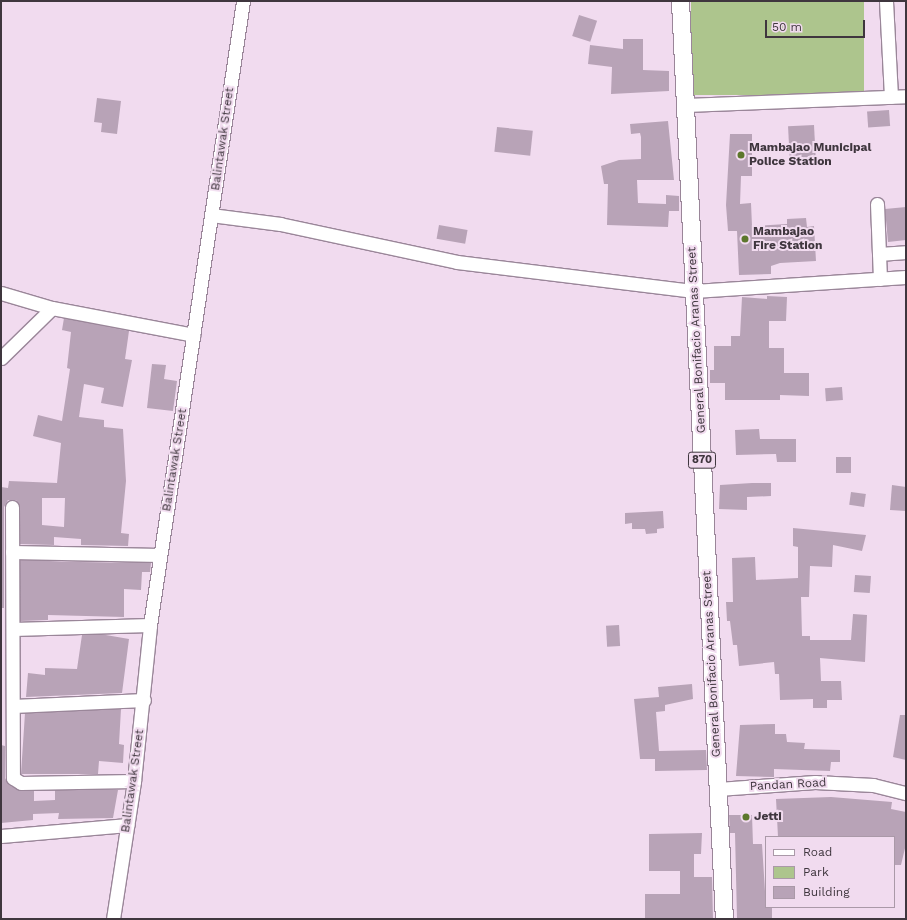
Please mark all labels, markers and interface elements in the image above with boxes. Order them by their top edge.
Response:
scale bar [767,12,867,38]
text: 50 m [772,20,802,34]
street label: Balintawak Street [209,86,237,192]
place label: Mambajao Municipal Police Station [749,141,871,169]
marker: Mambajao Municipal Police Station [736,150,746,160]
place label: Mambajao Fire Station [753,225,822,253]
marker: Mambajao Fire Station [740,234,750,244]
street label: General Bonifacio Aranas Street [685,246,709,434]
street label: Balintawak Street [160,407,190,513]
road number: 870 [687,451,717,469]
street label: General Bonifacio Aranas Street [700,570,724,758]
street label: Balintawak Street [119,728,147,834]
street label: Pandan Road [749,776,827,794]
place label: Jetti [754,810,782,824]
marker: Jetti [741,812,751,822]
legend [765,836,895,908]
text: Road [803,845,832,859]
text: Park [803,865,829,879]
text: Building [803,885,850,899]

